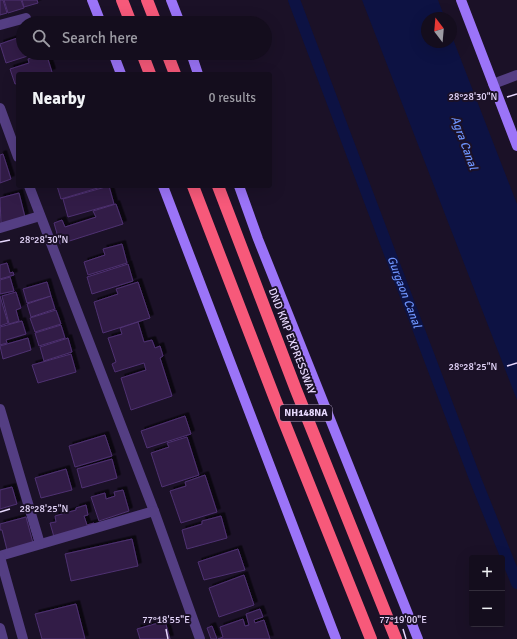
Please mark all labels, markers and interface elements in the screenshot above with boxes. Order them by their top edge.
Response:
north arrow [421,12,457,48]
search box [16,16,272,60]
icon: search [30,27,52,49]
text: Search here [62,29,138,47]
text: Nearby [32,88,85,109]
text: 0 results [208,90,256,106]
text: 28°28'30"N [449,91,497,103]
water label: Agra Canal [447,114,481,173]
text: 28°28'30"N [20,234,68,246]
water label: Gurgaon Canal [384,254,425,331]
street label: DND KMP EXPRESSWAY [266,286,318,396]
text: 28°28'25"N [449,361,497,373]
road number: NH148NA [280,405,332,421]
text: 28°28'25"N [20,503,68,515]
map controls [469,555,505,627]
button: + [469,555,505,591]
button: − [469,591,505,627]
text: 77°18'55"E [142,614,190,626]
text: 77°19'00"E [379,614,427,626]

